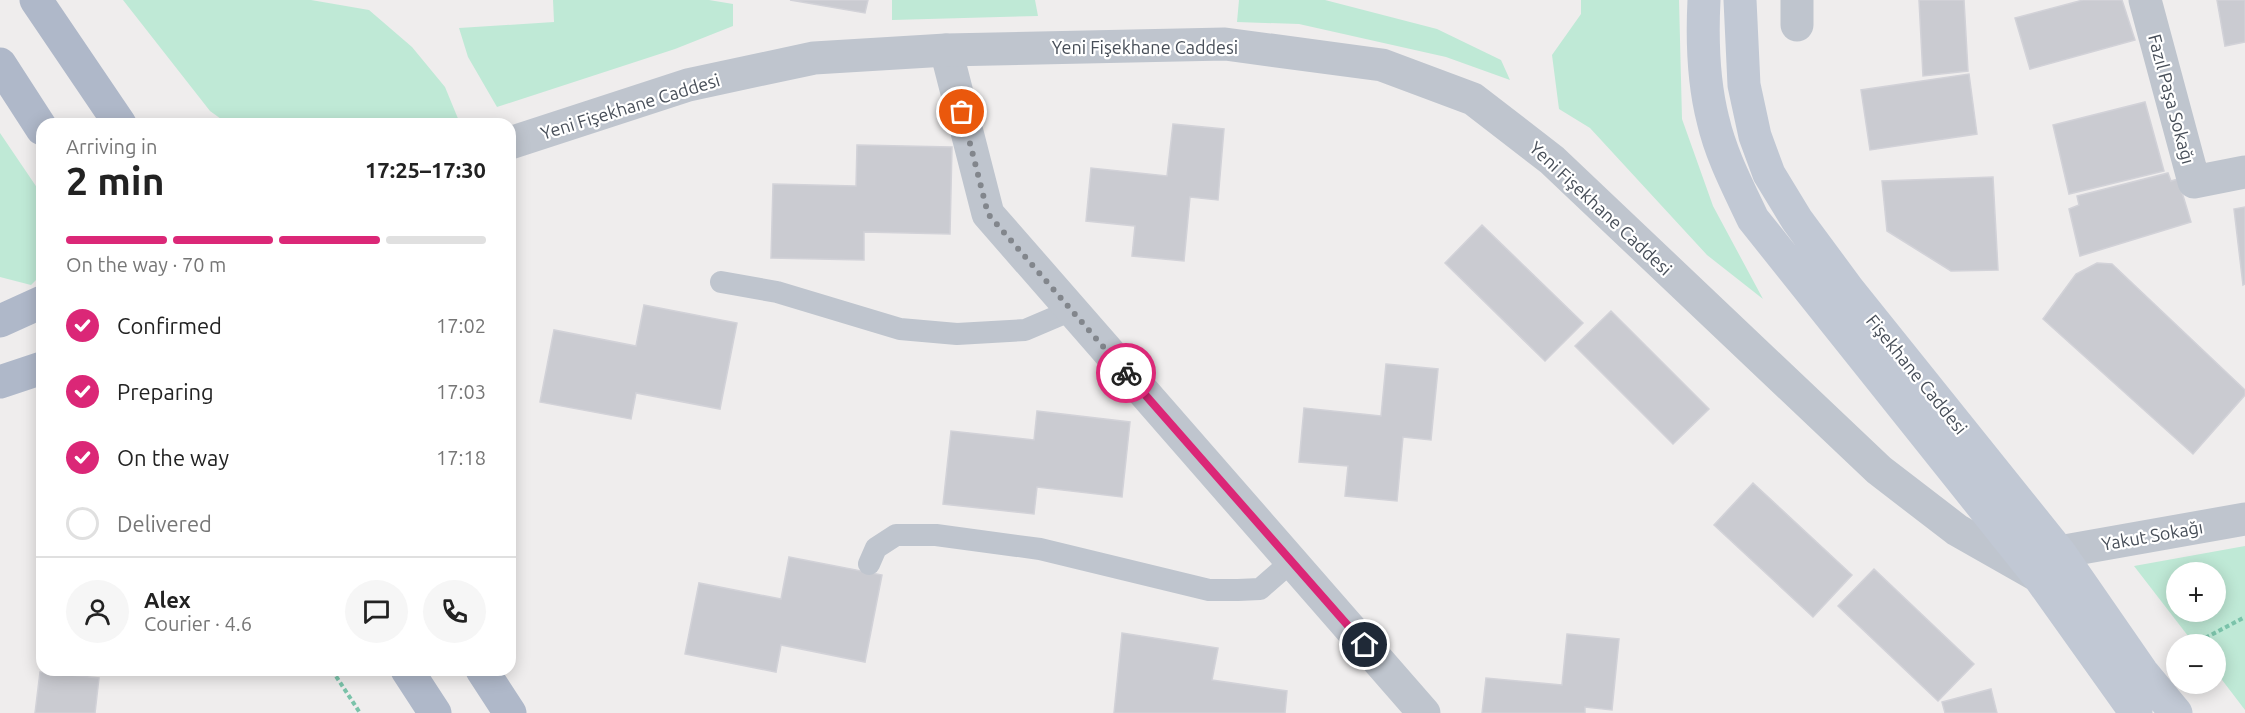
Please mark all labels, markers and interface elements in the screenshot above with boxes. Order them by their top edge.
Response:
street label: Fazıl Paşa Sokağı [2145,32,2199,166]
street label: Yeni Fişekhane Caddesi [1052,37,1238,57]
street label: Yeni Fişekhane Caddesi [538,69,722,143]
pin [936,86,987,137]
icon: bag [945,95,978,128]
text: Arriving in [66,135,157,158]
street label: Yeni Fişekhane Caddesi [1526,137,1676,279]
text: 17:25–17:30 [365,157,486,182]
text: 2 min [66,159,165,202]
text: On the way · 70 m [66,253,226,276]
icon: check [66,309,99,342]
street label: Fişekhane Caddesi [1863,310,1971,438]
text: Confirmed [117,313,222,338]
text: 17:02 [436,314,486,337]
courier [1096,343,1156,403]
icon: bike [1110,357,1143,390]
icon: check [66,375,99,408]
text: Preparing [117,379,214,404]
text: 17:03 [436,380,486,403]
icon: check [66,441,99,474]
text: On the way [117,445,229,470]
text: 17:18 [436,446,486,469]
text: Delivered [117,511,212,536]
street label: Yakut Sokağı [2100,516,2204,554]
map controls [2166,562,2226,694]
button: + [2166,562,2226,622]
button: person [66,580,129,643]
button: chat [345,580,408,643]
button: phone [423,580,486,643]
text: Alex [144,587,191,612]
text: Courier · 4.6 [144,612,252,635]
pin [1339,619,1390,670]
icon: home [1348,628,1381,661]
button: − [2166,634,2226,694]

